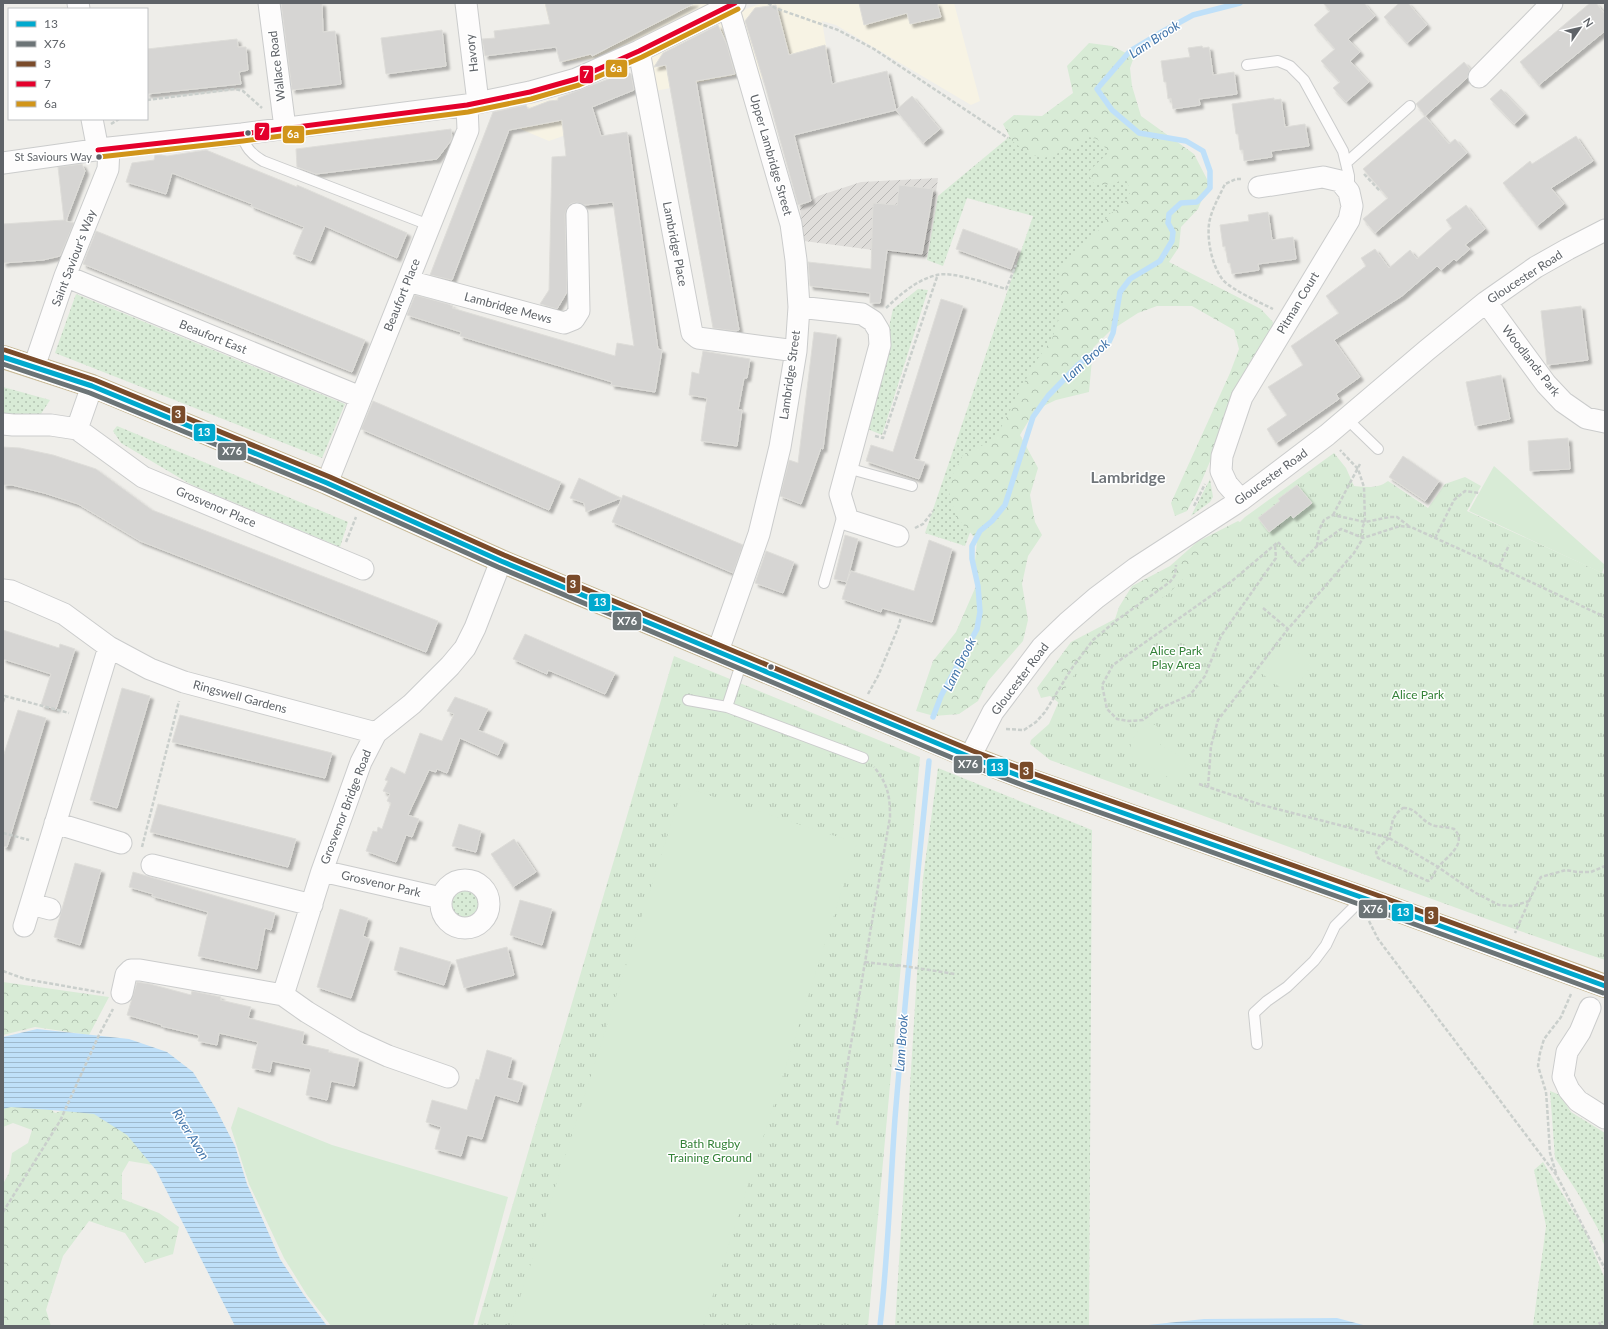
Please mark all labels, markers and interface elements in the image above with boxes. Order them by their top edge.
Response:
legend [8,8,148,120]
north arrow [1560,8,1600,48]
text: N [1581,15,1596,29]
text: 13 [44,16,58,31]
water label: Lam Brook [1126,16,1183,61]
street label: Wallace Road [265,30,288,102]
street label: Havory [462,32,481,73]
text: X76 [44,36,66,51]
text: 3 [44,56,51,71]
line badge: 6a [605,59,628,78]
text: 6a [610,61,622,74]
line badge: 7 [579,65,594,84]
text: 7 [583,67,589,80]
text: 7 [44,76,51,91]
street label: Upper Lambridge Street [747,92,796,218]
text: 6a [44,96,57,111]
line badge: 7 [254,122,270,141]
text: 7 [259,124,265,137]
line badge: 6a [282,125,305,144]
text: 6a [287,127,299,140]
unlabelled marker [243,128,253,138]
place label: St Saviours Way [14,150,92,163]
marker: St Saviours Way [94,152,104,162]
street label: Lambridge Place [660,200,691,288]
street label: Saint Saviour's Way [48,206,99,308]
street label: Gloucester Road [1484,247,1565,306]
street label: Beaufort Place [380,256,423,333]
street label: Pitman Court [1273,268,1322,337]
street label: Lambridge Mews [463,289,554,326]
street label: Beaufort East [177,316,250,357]
street label: Woodlands Park [1499,322,1564,400]
street label: Lambridge Street [776,329,803,420]
water label: Lam Brook [1059,334,1113,385]
line badge: 3 [171,405,186,424]
text: 3 [175,407,181,420]
line badge: 13 [193,423,216,442]
text: 13 [198,425,210,438]
line badge: X76 [217,442,247,461]
text: X76 [222,444,243,457]
street label: Gloucester Road [1231,445,1310,508]
district label: Lambridge [1091,467,1166,486]
street label: Grosvenor Place [174,483,259,530]
line badge: 3 [566,574,581,594]
text: 3 [570,577,576,590]
line badge: 13 [588,593,611,612]
text: 13 [594,595,606,608]
line badge: X76 [612,611,642,631]
text: X76 [617,614,638,627]
water label: Lam Brook [939,634,979,693]
street label: Gloucester Road [988,640,1052,718]
park label: Alice Park Play Area [1150,643,1203,672]
unlabelled marker [766,662,776,672]
street label: Ringswell Gardens [192,677,289,716]
park label: Alice Park [1392,687,1445,702]
street label: Grosvenor Bridge Road [317,747,374,866]
line badge: X76 [953,755,983,774]
text: X76 [958,757,979,770]
line badge: 13 [986,758,1009,777]
text: 13 [991,760,1003,773]
line badge: 3 [1019,761,1034,780]
text: 3 [1023,764,1029,777]
street label: Grosvenor Park [340,867,423,900]
line badge: X76 [1358,899,1388,919]
text: X76 [1363,902,1384,915]
line badge: 13 [1391,903,1414,922]
text: 13 [1397,905,1409,918]
line badge: 3 [1424,906,1439,925]
text: 3 [1428,908,1434,921]
water label: Lam Brook [891,1013,911,1072]
water label: River Avon [169,1106,213,1163]
park label: Bath Rugby Training Ground [668,1136,752,1165]

